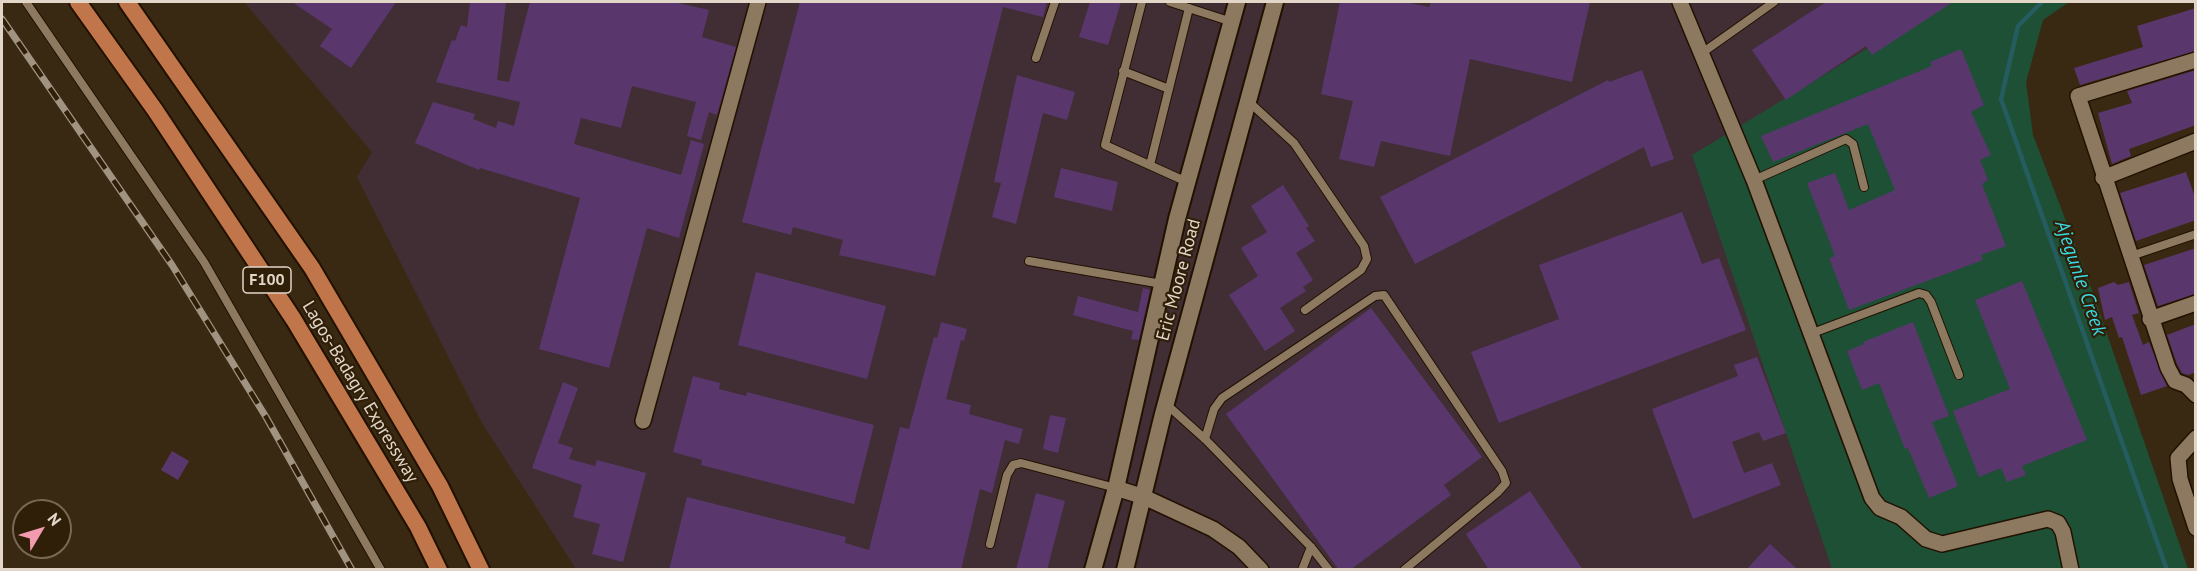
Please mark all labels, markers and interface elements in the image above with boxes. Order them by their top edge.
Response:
street label: Eric Moore Road [1152,217,1206,343]
water label: Ajegunle Creek [2049,217,2111,339]
road number: F100 [243,267,291,293]
street label: Lagos-Badagry Expressway [297,297,423,487]
north arrow [12,499,72,559]
text: N [43,509,66,529]

